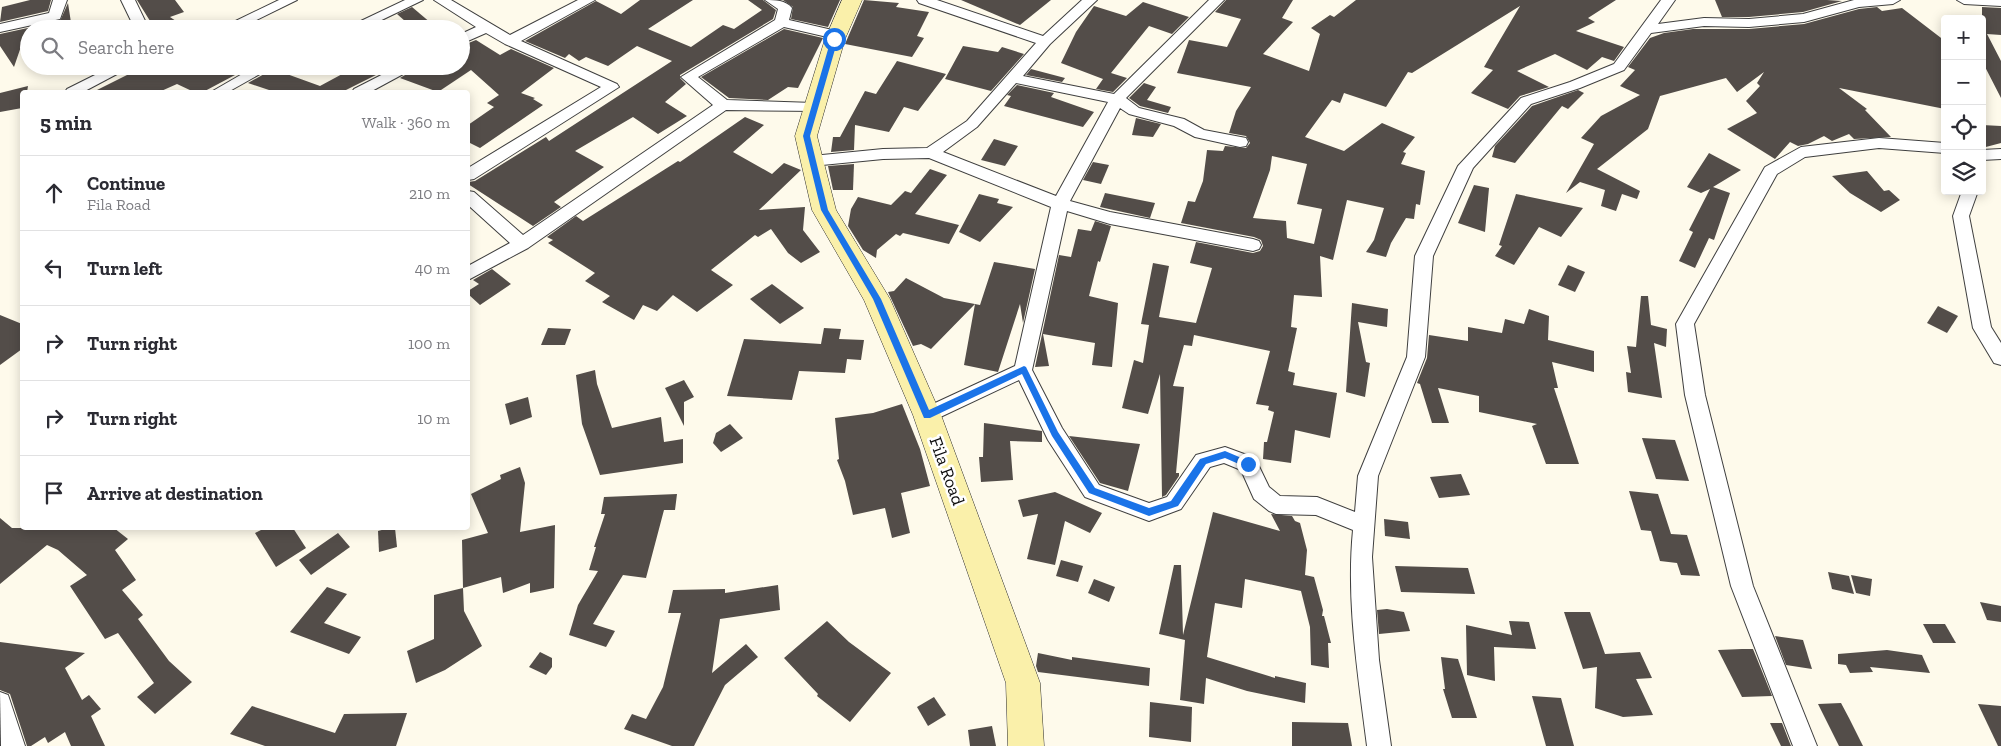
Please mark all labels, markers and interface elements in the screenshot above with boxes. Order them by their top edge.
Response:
map controls [1941,15,1986,195]
button: + [1941,15,1986,60]
search box [20,20,470,75]
route start [823,28,846,51]
icon: search [38,34,66,62]
text: Search here [78,36,174,59]
button: − [1941,60,1986,105]
button: locate [1941,105,1986,150]
text: 5 min [40,110,92,135]
text: Walk · 360 m [362,113,450,132]
button: layers [1941,150,1986,195]
text: Continue [87,172,165,195]
icon: ahead [40,179,68,207]
text: 210 m [409,184,450,203]
text: Fila Road [87,195,150,214]
icon: left [40,254,68,282]
text: Turn left [87,257,162,280]
text: 40 m [415,259,450,278]
icon: right [40,329,68,357]
text: Turn right [87,332,177,355]
text: 100 m [408,334,450,353]
icon: right [40,404,68,432]
text: Turn right [87,407,177,430]
text: 10 m [417,409,450,428]
street label: Fila Road [924,434,970,508]
route end [1237,453,1260,476]
icon: arrive [40,479,68,507]
text: Arrive at destination [87,482,263,505]

